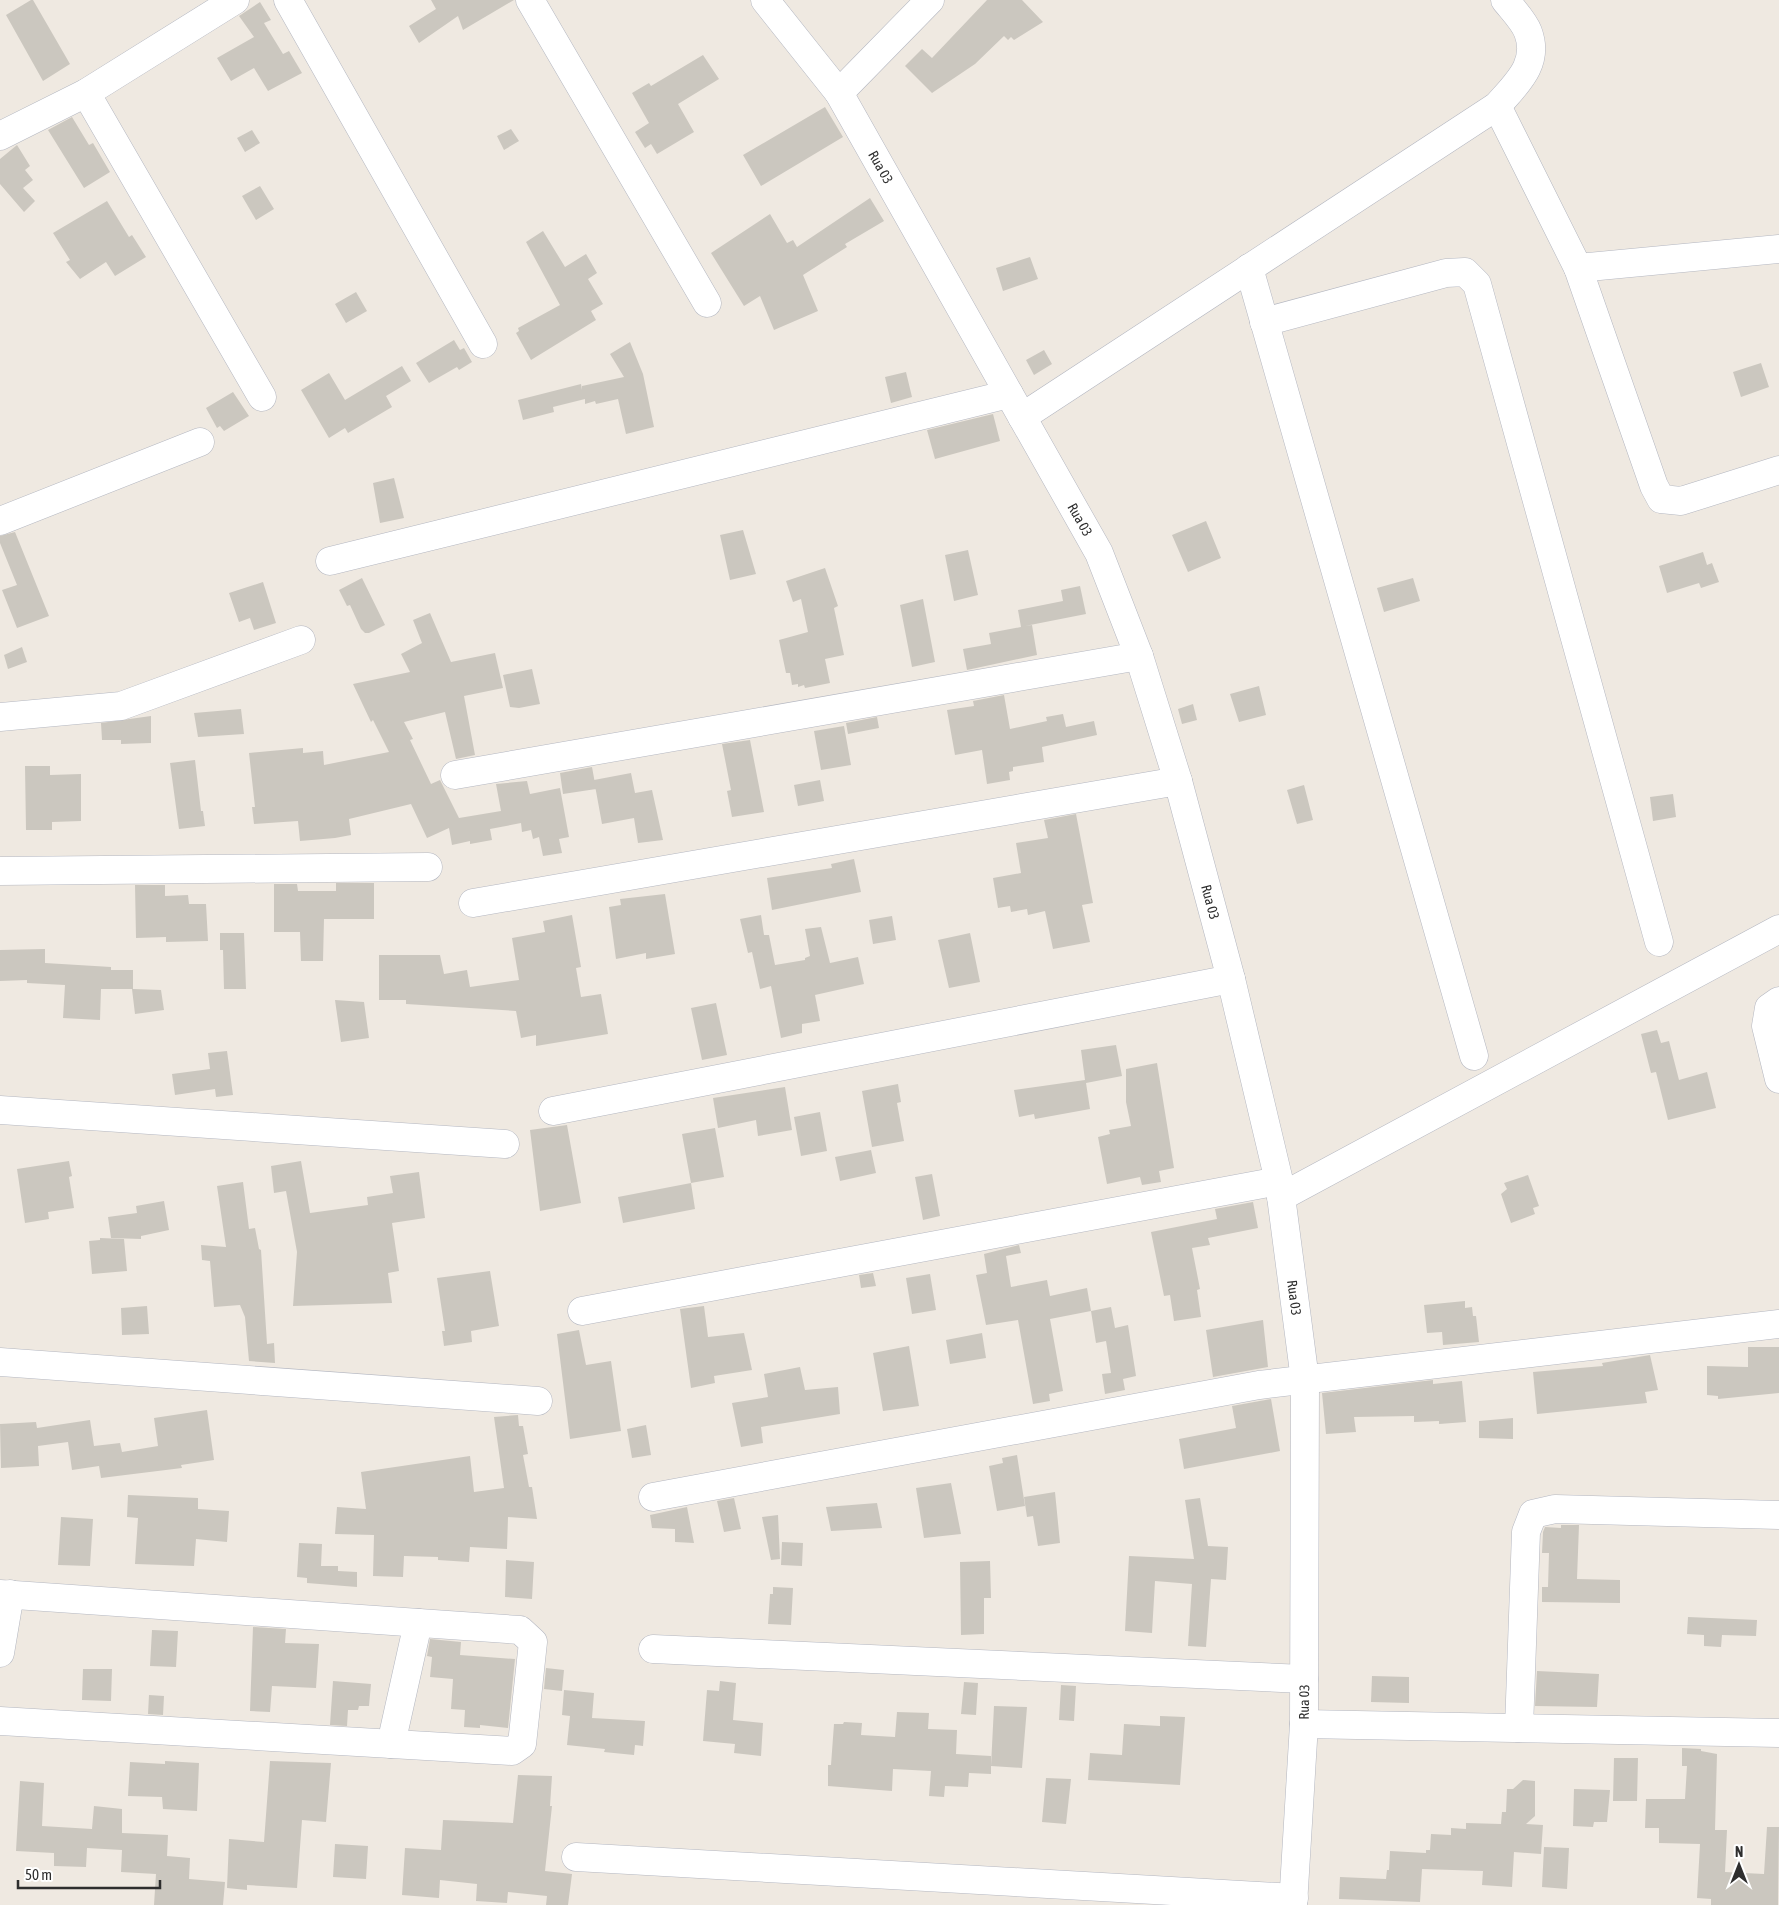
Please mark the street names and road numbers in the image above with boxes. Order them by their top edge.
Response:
street label: Rua 03 [865,148,897,186]
street label: Rua 03 [1065,500,1096,539]
street label: Rua 03 [1198,883,1223,921]
street label: Rua 03 [1284,1279,1304,1316]
street label: Rua 03 [1296,1684,1312,1720]

